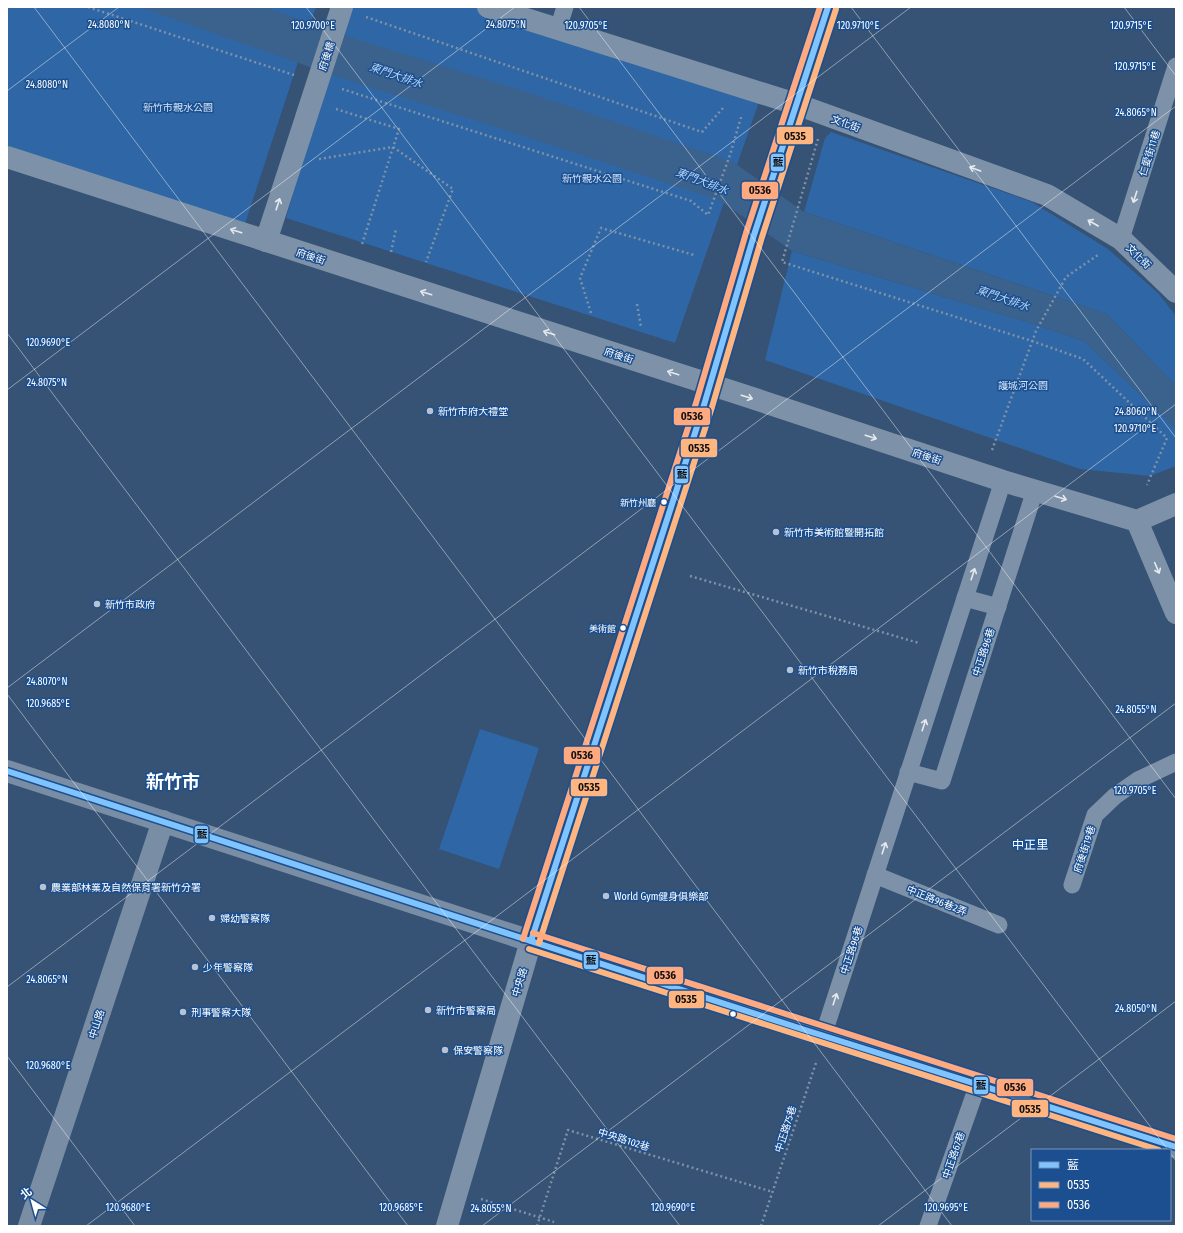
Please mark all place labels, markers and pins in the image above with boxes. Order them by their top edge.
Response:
marker: 新竹市府大禮堂 [425,406,435,416]
place label: 新竹市府大禮堂 [438,406,508,418]
place label: 新竹州廳 [620,497,656,508]
marker: 新竹州廳 [659,497,669,507]
marker: 新竹市美術館暨開拓館 [771,527,781,537]
place label: 新竹市美術館暨開拓館 [784,527,884,539]
marker: 新竹市政府 [92,599,102,609]
place label: 新竹市政府 [105,599,155,611]
marker: 美術館 [618,623,628,633]
place label: 美術館 [589,624,616,634]
marker: 新竹市稅務局 [785,665,795,675]
place label: 新竹市稅務局 [798,665,858,677]
marker: 農業部林業及自然保育署新竹分署 [38,882,48,892]
place label: 農業部林業及自然保育署新竹分署 [51,882,201,894]
marker: World Gym健身俱樂部 [601,891,611,901]
place label: World Gym健身俱樂部 [614,891,708,903]
marker: 婦幼警察隊 [207,913,217,923]
place label: 婦幼警察隊 [220,913,270,925]
marker: 少年警察隊 [190,962,200,972]
place label: 少年警察隊 [203,962,253,974]
marker: 新竹市警察局 [423,1005,433,1015]
place label: 新竹市警察局 [436,1005,496,1017]
marker: 刑事警察大隊 [178,1007,188,1017]
place label: 刑事警察大隊 [191,1007,251,1019]
unlabelled marker [728,1009,738,1019]
marker: 保安警察隊 [440,1045,450,1055]
place label: 保安警察隊 [453,1045,503,1057]

